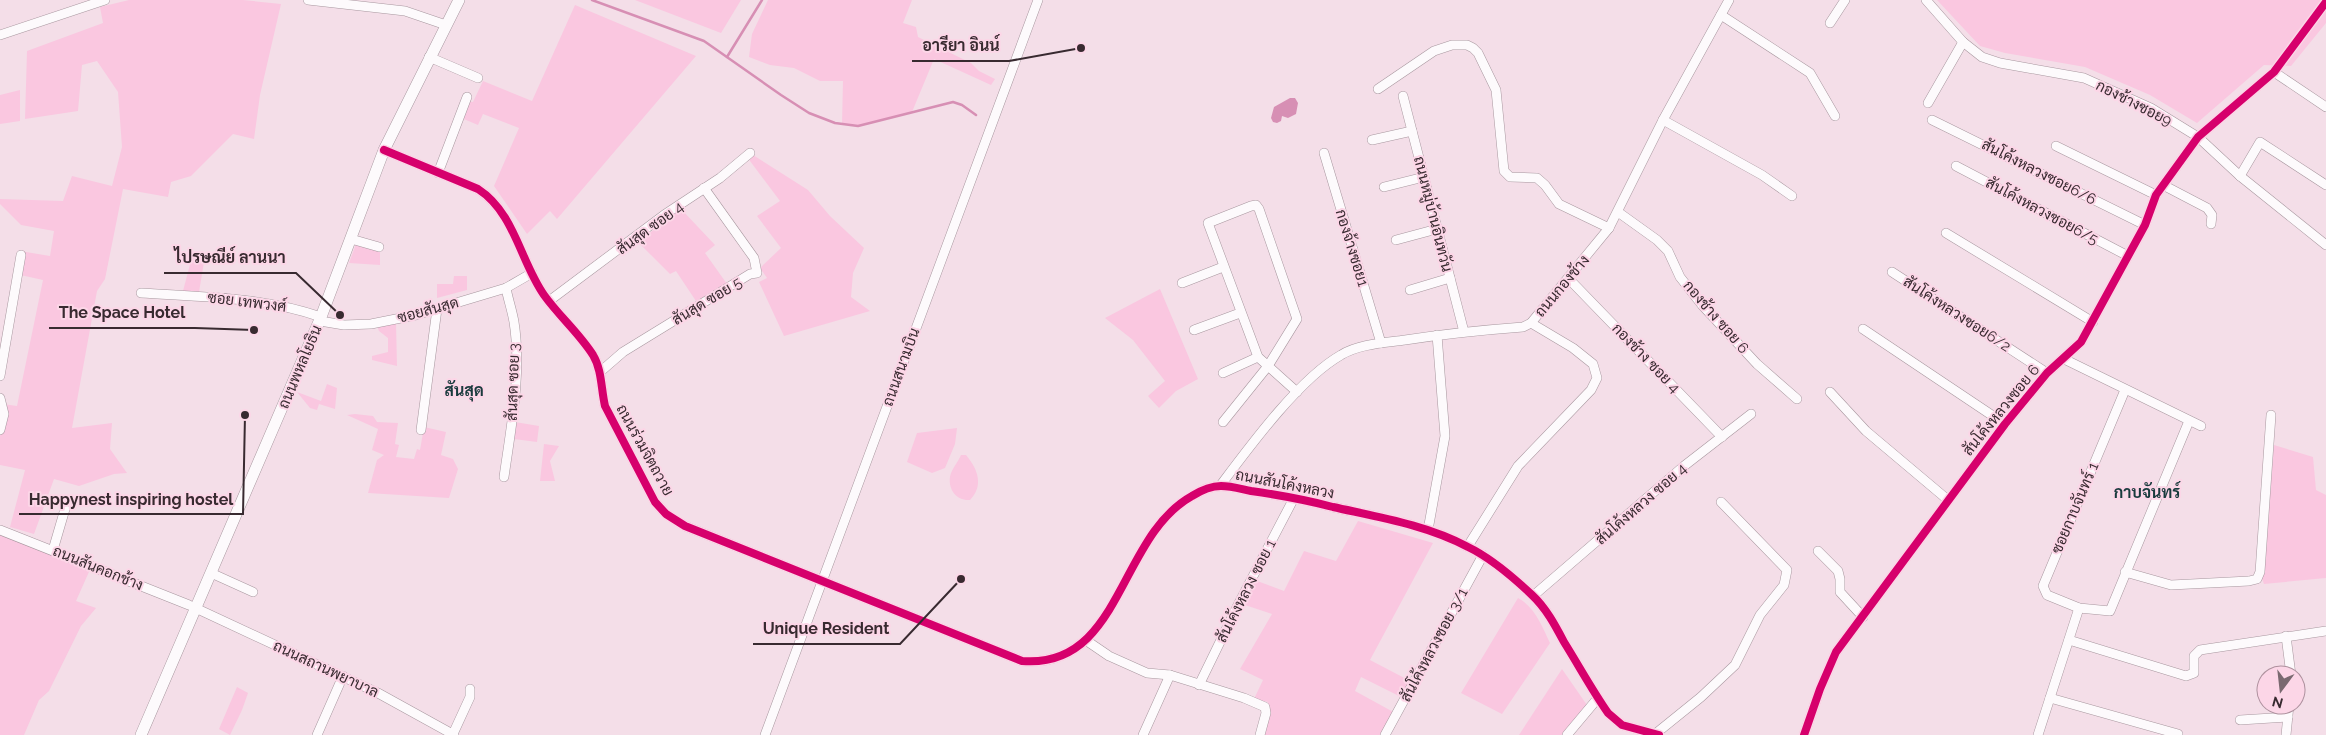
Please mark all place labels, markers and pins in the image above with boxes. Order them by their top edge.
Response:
callout: อารียา อินน์ [912,30,1009,61]
callout: ไปรษณีย์ ลานนา [164,242,296,273]
callout: The Space Hotel [49,297,195,328]
callout: Happynest inspiring hostel [19,483,243,514]
callout: Unique Resident [753,613,900,644]

